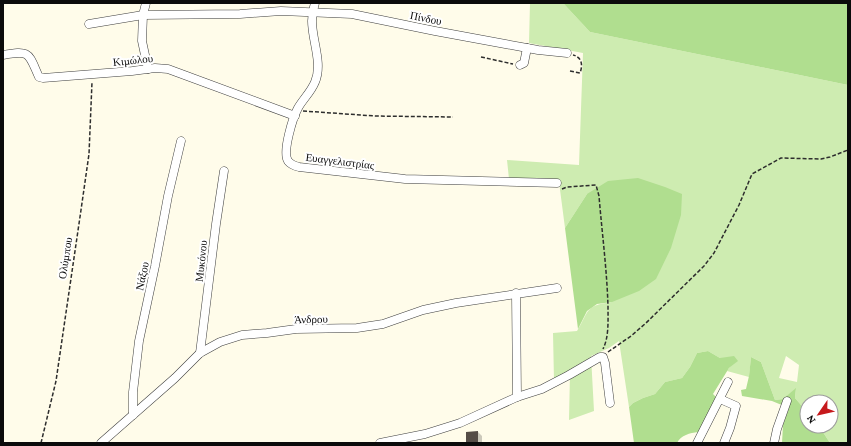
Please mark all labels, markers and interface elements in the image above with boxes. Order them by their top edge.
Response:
street label: Πίνδου [409,9,443,27]
street label: Κιμώλου [112,52,154,69]
street label: Ευαγγελιστρίας [305,151,376,171]
street label: Ολύμπου [56,236,75,280]
street label: Μυκόνου [193,239,209,282]
street label: Νάξου [133,260,152,292]
street label: Άνδρου [294,313,329,325]
north arrow [799,394,839,434]
text: N [803,413,818,426]

